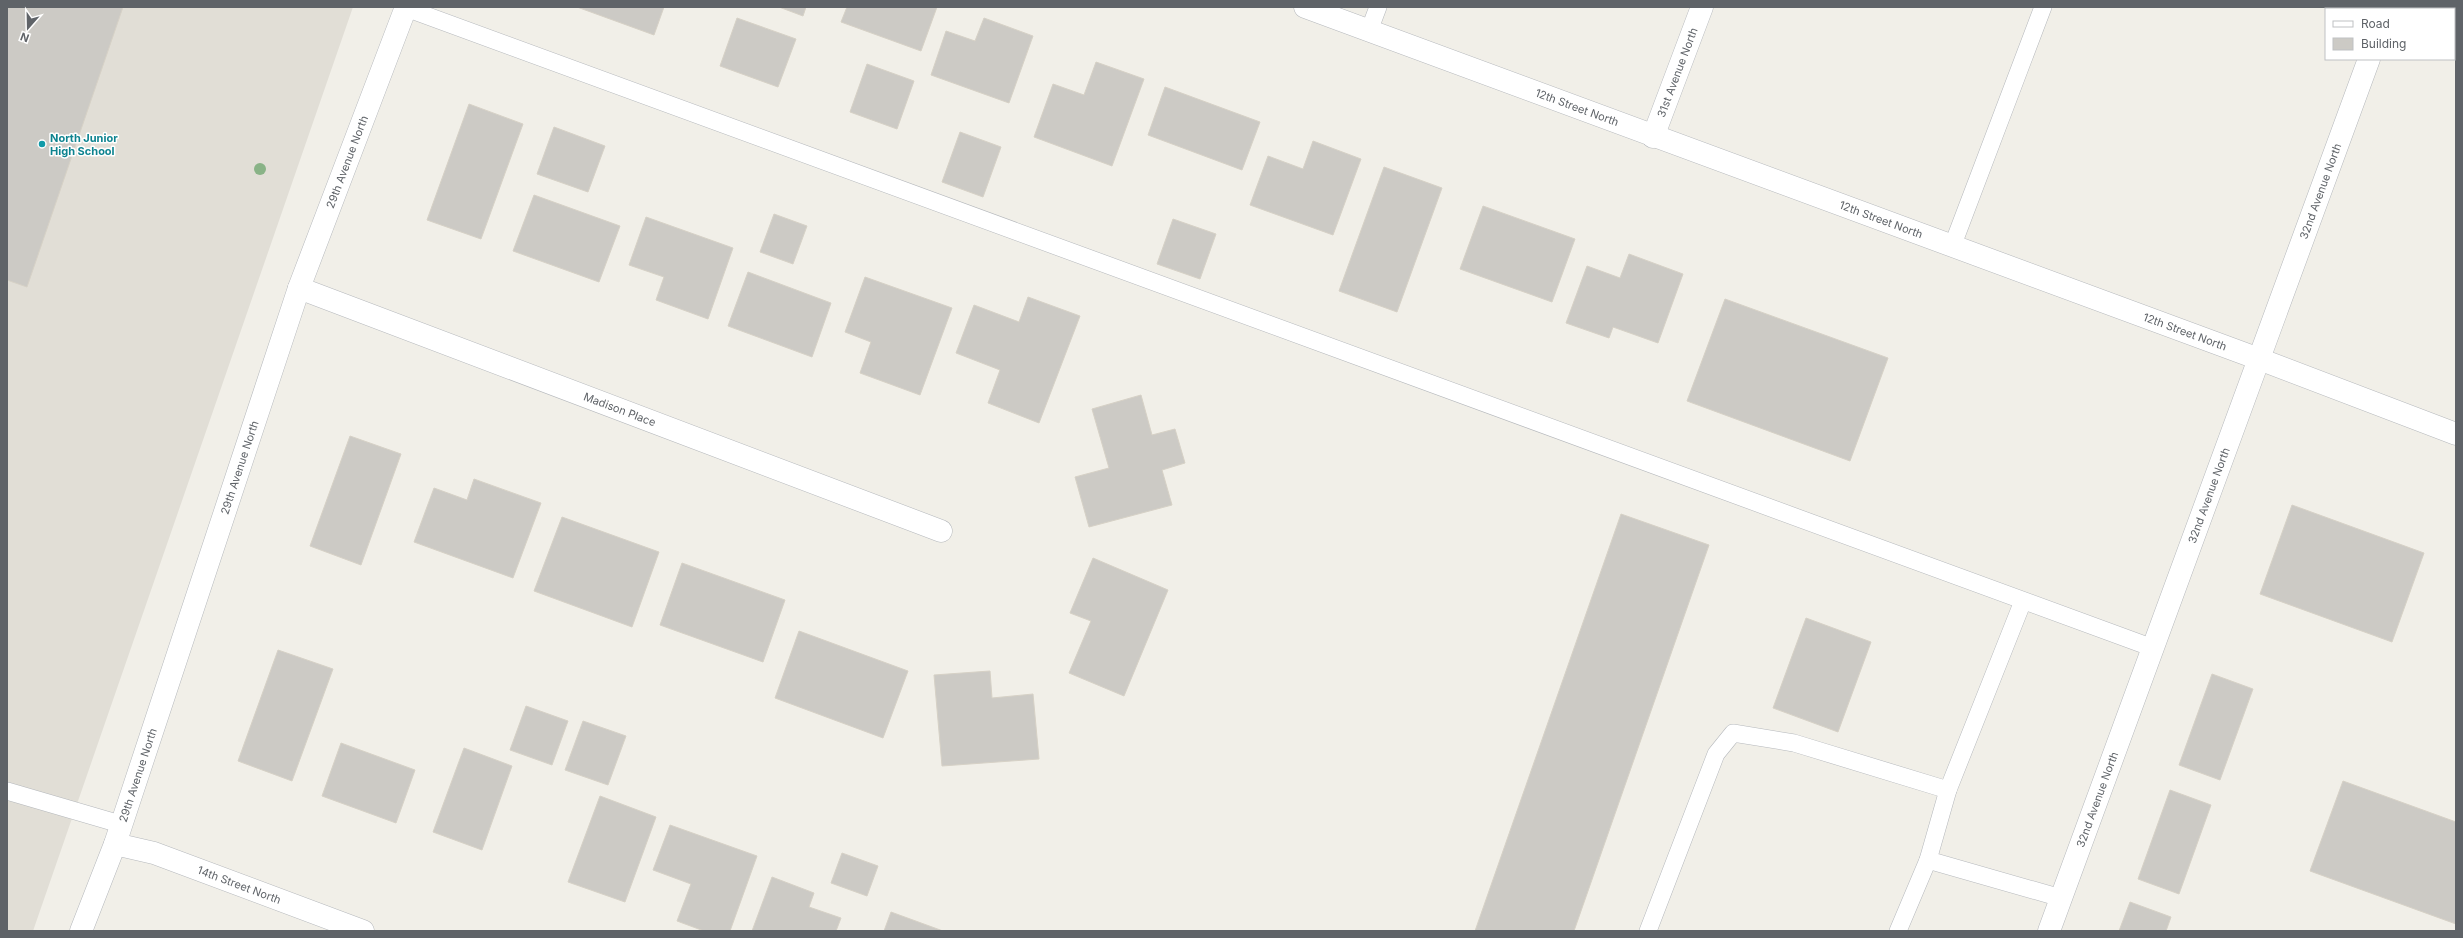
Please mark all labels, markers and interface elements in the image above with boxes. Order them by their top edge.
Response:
north arrow [8,8,48,48]
legend [2325,8,2455,60]
text: Road [2361,16,2390,31]
street label: 31st Avenue North [1654,26,1701,119]
text: N [18,29,31,45]
text: Building [2361,36,2406,51]
street label: 12th Street North [1533,86,1621,129]
street label: 29th Avenue North [323,114,371,210]
place label: North Junior High School [50,131,118,158]
marker: North Junior High School [37,139,47,149]
street label: 32nd Avenue North [2297,141,2344,241]
street label: 12th Street North [1837,198,1925,241]
street label: 12th Street North [2141,310,2229,353]
street label: Madison Place [582,389,658,429]
street label: 29th Avenue North [218,419,262,516]
street label: 32nd Avenue North [2185,446,2233,545]
street label: 29th Avenue North [116,726,160,824]
street label: 32nd Avenue North [2073,750,2121,849]
street label: 14th Street North [195,863,283,907]

